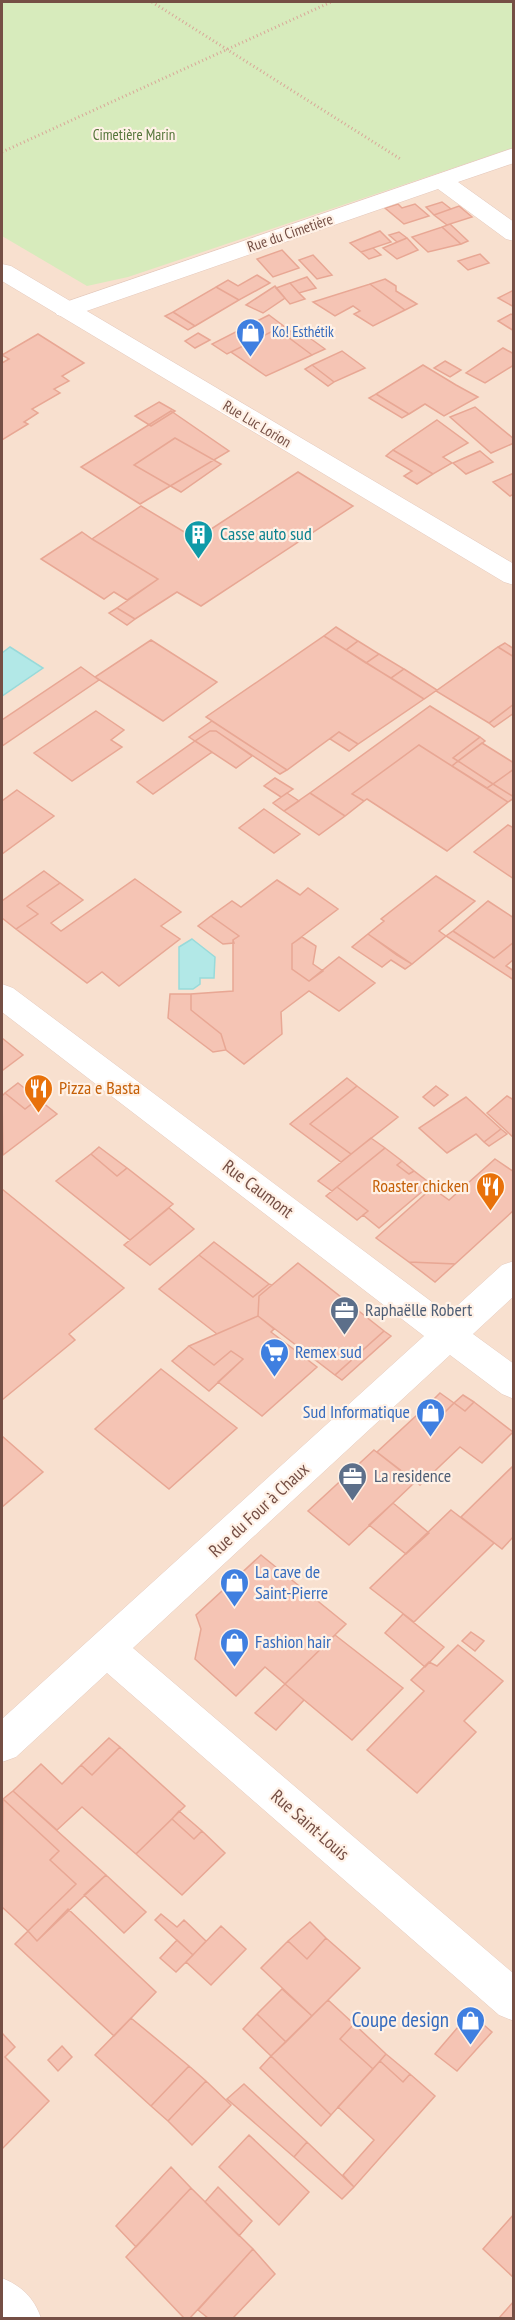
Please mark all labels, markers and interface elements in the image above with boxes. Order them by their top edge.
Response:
park label: Cimetière Marin [93,125,175,144]
street label: Rue du Cimetière [245,209,335,256]
shop icon: Ko! Esthétik [235,316,267,358]
place label: Ko! Esthétik [272,322,334,341]
street label: Rue Luc Lorion [220,396,295,451]
building icon: Casse auto sud [183,518,215,560]
place label: Casse auto sud [220,522,312,545]
restaurant icon: Pizza e Basta [22,1072,54,1114]
place label: Pizza e Basta [59,1076,140,1099]
street label: Rue Caumont [218,1154,298,1223]
restaurant icon: Roaster chicken [474,1170,506,1212]
place label: Roaster chicken [372,1174,469,1197]
office icon: Raphaëlle Robert [328,1294,360,1336]
place label: Raphaëlle Robert [365,1298,472,1321]
supermarket icon: Remex sud [258,1336,290,1378]
place label: Remex sud [295,1340,362,1363]
shop icon: Sud Informatique [415,1396,447,1438]
place label: Sud Informatique [303,1400,410,1423]
street label: Rue du Four à Chaux [204,1457,314,1562]
office icon: La residence [337,1460,369,1502]
place label: La residence [374,1464,451,1487]
place label: La cave de Saint-Pierre [255,1560,328,1604]
shop icon: La cave de Saint-Pierre [218,1566,250,1608]
shop icon: Fashion hair [218,1626,250,1668]
place label: Fashion hair [255,1630,331,1653]
street label: Rue Saint-Louis [266,1784,354,1865]
shop icon: Coupe design [454,2004,486,2046]
place label: Coupe design [352,2006,449,2033]

